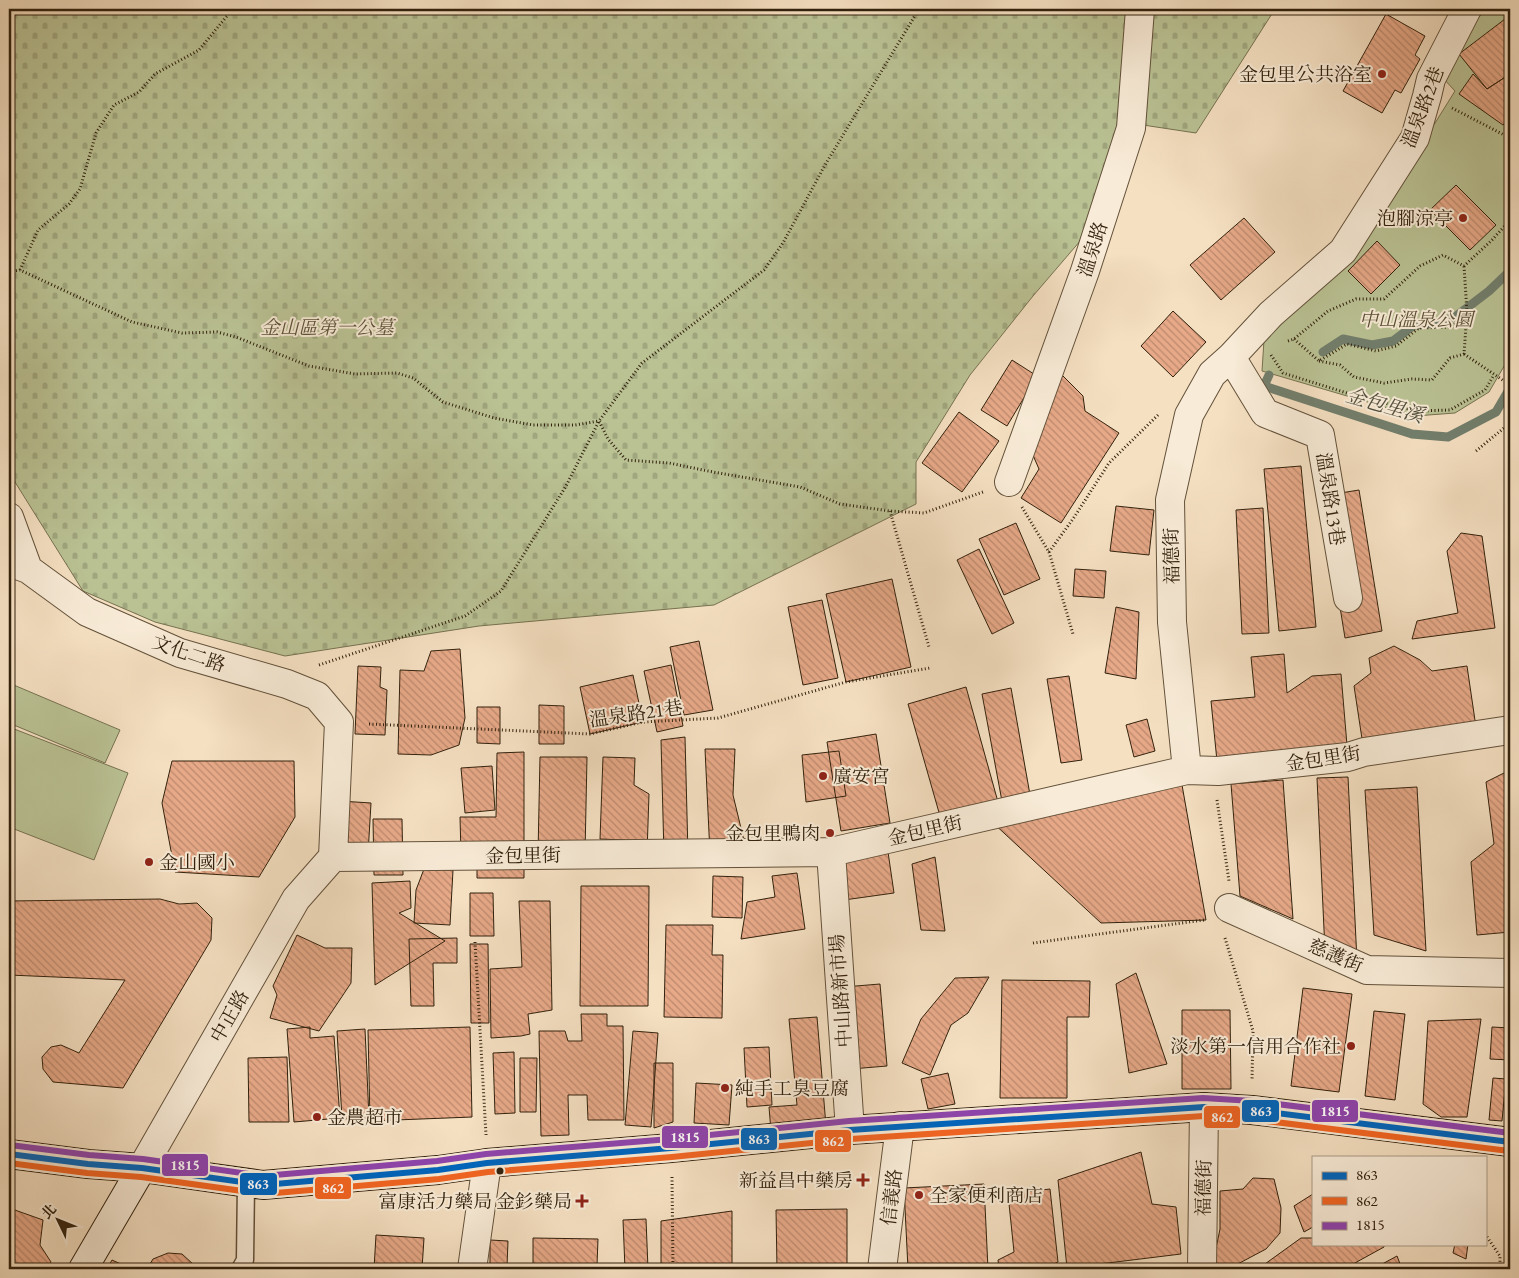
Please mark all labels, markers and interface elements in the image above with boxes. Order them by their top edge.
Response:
place label: 金包里公共浴室 [1239,62,1372,87]
street label: 溫泉路2巷 [1396,63,1449,151]
marker: 金包里公共浴室 [1376,68,1388,80]
place label: 泡腳涼亭 [1377,206,1453,231]
marker: 泡腳涼亭 [1457,212,1469,224]
street label: 溫泉路 [1072,218,1113,280]
park label: 中山溫泉公園 [1359,307,1476,332]
park label: 金山區第一公墓 [260,315,396,340]
water label: 金包里溪 [1343,381,1429,429]
street label: 溫泉路13巷 [1311,451,1350,548]
street label: 福德街 [1159,527,1184,585]
street label: 文化二路 [149,629,229,678]
street label: 溫泉路21巷 [588,695,684,732]
street label: 金包里街 [1284,740,1363,777]
place label: 廣安宮 [833,764,890,789]
marker: 廣安宮 [817,770,829,782]
street label: 金包里街 [885,810,965,851]
place label: 金包里鴨肉 [725,821,820,846]
marker: 金包里鴨肉 [824,827,836,839]
street label: 金包里街 [485,842,561,869]
place label: 金山國小 [159,850,235,875]
marker: 金山國小 [143,856,155,868]
street label: 中山路新市場 [824,933,857,1049]
street label: 慈護街 [1305,933,1367,978]
street label: 中正路 [204,985,255,1047]
place label: 淡水第一信用合作社 [1170,1034,1341,1059]
marker: 淡水第一信用合作社 [1345,1040,1357,1052]
place label: 純手工臭豆腐 [735,1076,849,1101]
marker: 純手工臭豆腐 [719,1082,731,1094]
line badge: 863 [1241,1099,1280,1123]
line badge: 1815 [1311,1099,1359,1123]
text: 863 [1250,1102,1272,1120]
text: 1815 [1320,1102,1350,1120]
place label: 金農超市 [327,1105,403,1130]
line badge: 862 [1203,1105,1241,1129]
text: 862 [1211,1108,1234,1126]
marker: 金農超市 [311,1111,323,1123]
line badge: 1815 [661,1125,709,1149]
line badge: 863 [740,1127,778,1151]
text: 1815 [670,1128,700,1146]
line badge: 862 [814,1129,852,1153]
text: 863 [748,1130,770,1148]
text: 862 [822,1132,845,1150]
line badge: 1815 [161,1153,209,1177]
text: 1815 [170,1156,200,1174]
legend [1312,1156,1486,1246]
street label: 福德街 [1191,1159,1216,1217]
text: 863 [1356,1165,1378,1184]
unlabelled marker [495,1166,505,1176]
street label: 信義路 [876,1167,907,1227]
place label: 新益昌中藥房 [739,1168,853,1193]
line badge: 863 [239,1172,278,1196]
marker: 新益昌中藥房 [857,1174,869,1186]
text: 863 [247,1175,269,1193]
line badge: 862 [314,1176,352,1200]
text: 862 [322,1179,345,1197]
place label: 全家便利商店 [929,1183,1043,1208]
place label: 富康活力藥局 金釤藥局 [378,1189,572,1214]
marker: 全家便利商店 [913,1189,925,1201]
text: 862 [1356,1191,1378,1210]
marker: 富康活力藥局 金釤藥局 [576,1195,588,1207]
north arrow [32,1196,82,1246]
text: 北 [37,1200,60,1222]
text: 1815 [1356,1215,1385,1234]

